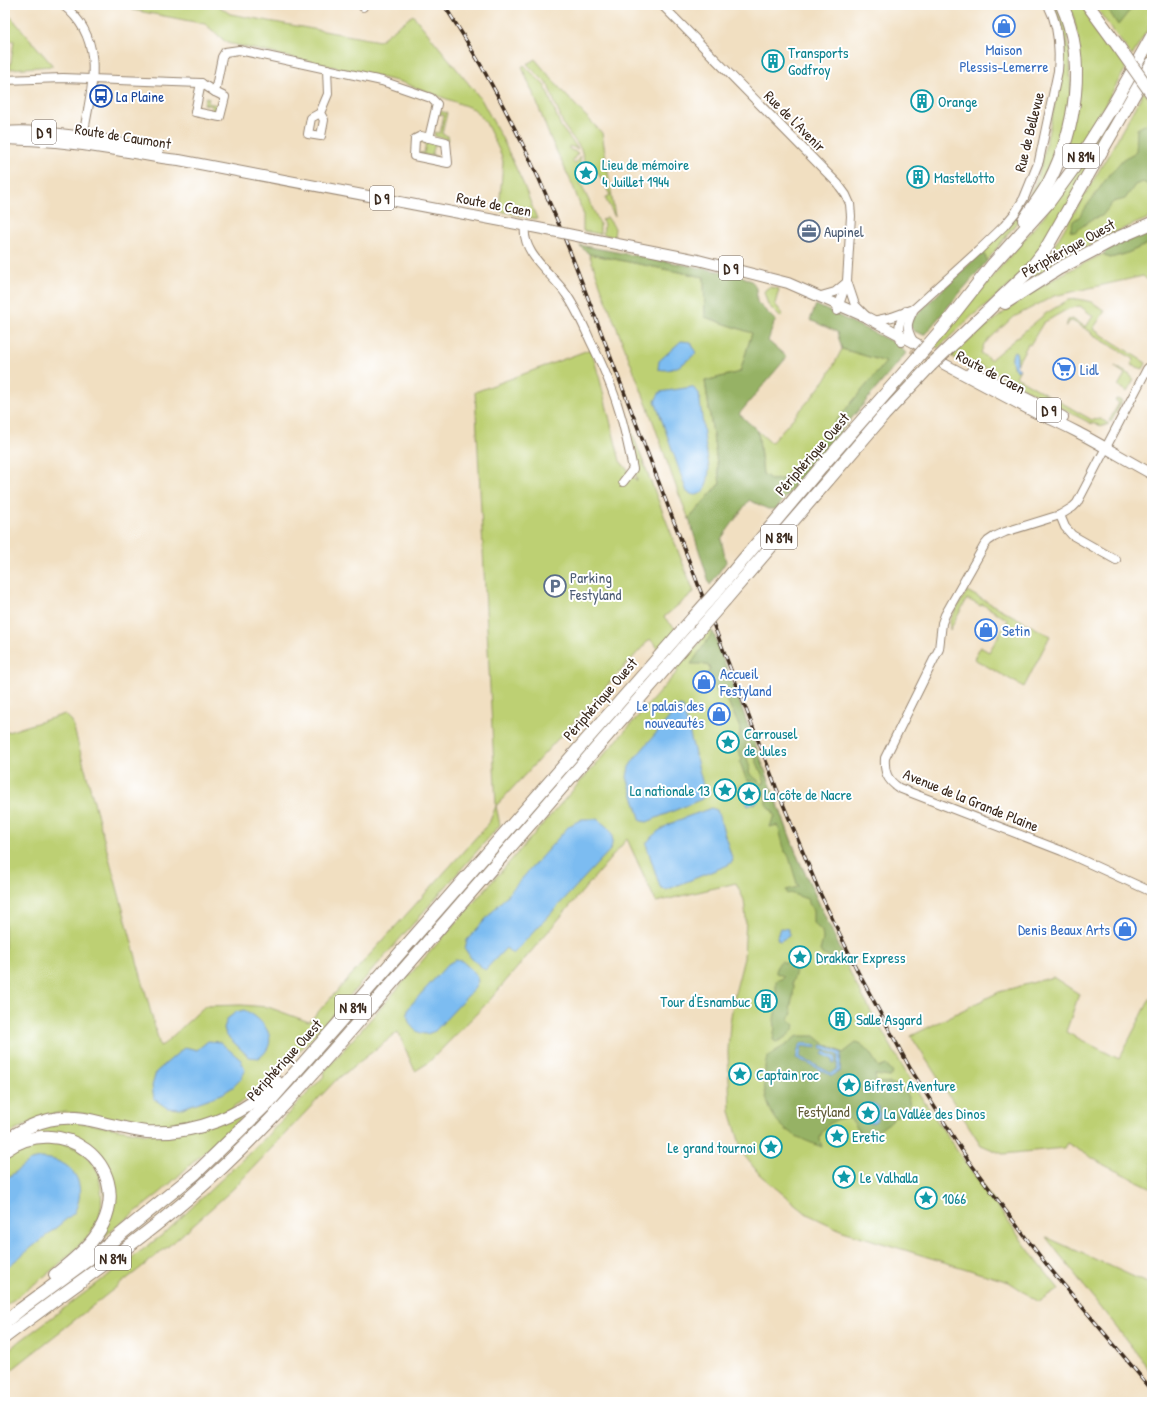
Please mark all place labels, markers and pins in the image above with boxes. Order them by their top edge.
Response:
shop icon: Maison Plessis-Lemerre [991,13,1017,39]
place label: Maison Plessis-Lemerre [959,39,1049,77]
place label: Transports Godfroy [788,42,849,80]
building icon: Transports Godfroy [760,48,786,74]
bus stop icon: La Plaine [88,83,114,109]
place label: La Plaine [116,86,164,107]
building icon: Orange [909,88,935,114]
place label: Orange [938,91,977,112]
place label: Lieu de mémoire 4 Juillet 1944 [602,154,689,192]
place icon: Lieu de mémoire 4 Juillet 1944 [573,160,599,186]
building icon: Mastellotto [905,164,931,190]
place label: Mastellotto [934,167,995,188]
office icon: Aupinel [796,218,822,244]
place label: Aupinel [824,221,864,242]
supermarket icon: Lidl [1051,356,1077,382]
place label: Lidl [1080,359,1099,380]
place label: Parking Festyland [569,567,622,605]
parking icon: Parking Festyland [542,573,568,599]
shop icon: Setin [973,617,999,643]
place label: Setin [1002,620,1030,641]
place label: Accueil Festyland [719,663,772,701]
shop icon: Accueil Festyland [691,669,717,695]
place label: Le palais des nouveautés [637,695,704,733]
shop icon: Le palais des nouveautés [706,701,732,727]
place label: Carrousel de Jules [744,723,797,761]
place icon: Carrousel de Jules [715,729,741,755]
place icon: La nationale 13 [712,777,738,803]
place label: La nationale 13 [630,780,710,801]
place icon: La côte de Nacre [736,781,762,807]
place label: La côte de Nacre [764,784,852,805]
shop icon: Denis Beaux Arts [1112,916,1138,942]
place label: Denis Beaux Arts [1018,919,1110,940]
place icon: Drakkar Express [787,944,813,970]
place label: Drakkar Express [816,947,906,968]
building icon: Tour d'Esnambuc [753,988,779,1014]
place label: Tour d'Esnambuc [660,991,750,1012]
building icon: Salle Asgard [827,1006,853,1032]
place label: Salle Asgard [856,1009,922,1030]
place icon: Captain roc [727,1061,753,1087]
place label: Captain roc [756,1064,819,1085]
place icon: Bifrøst Aventure [836,1072,862,1098]
place label: Bifrøst Aventure [864,1075,956,1096]
place icon: La Vallée des Dinos [855,1100,881,1126]
place label: La Vallée des Dinos [884,1103,985,1124]
place icon: Eretic [824,1123,850,1149]
place label: Eretic [852,1126,885,1147]
place icon: Le grand tournoi [758,1134,784,1160]
place label: Le grand tournoi [667,1137,756,1158]
place icon: Le Valhalla [831,1164,857,1190]
place label: Le Valhalla [860,1167,918,1188]
place icon: 1066 [913,1185,939,1211]
place label: 1066 [942,1188,966,1209]

